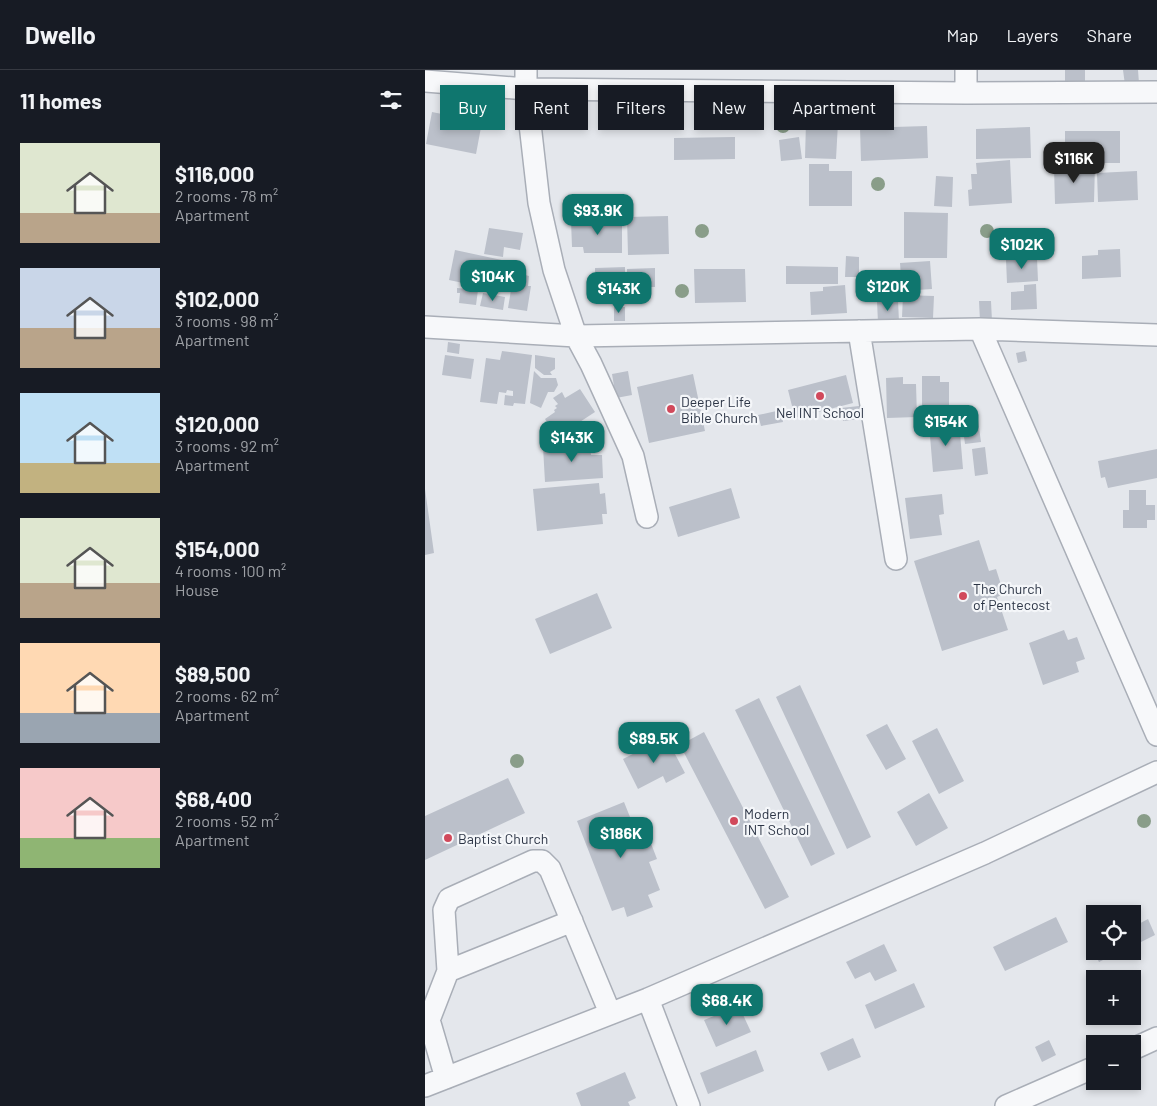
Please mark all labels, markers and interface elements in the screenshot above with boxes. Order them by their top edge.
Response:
text: Dwello [25,20,96,49]
text: Map [946,24,978,46]
text: Layers [1006,24,1059,46]
text: Share [1087,24,1132,46]
chip: Buy [440,85,505,130]
chip: Rent [515,85,588,130]
chip: Filters [598,85,684,130]
chip: New [694,85,764,130]
chip: Apartment [774,85,894,130]
icon: filters [377,86,405,114]
text: 11 homes [20,88,102,113]
pin: $116K [1039,142,1109,184]
text: $116K [1054,148,1094,167]
text: $116,000 [175,161,254,186]
icon: home [60,163,120,223]
text: 2 rooms · 78 m² [175,186,278,205]
pin: $93.9K [557,194,639,236]
text: $93.9K [573,200,623,219]
text: Apartment [175,205,250,224]
pin: $102K [987,228,1057,270]
text: $102K [1001,234,1043,253]
pin: $104K [458,260,528,302]
text: $104K [471,266,515,285]
pin: $120K [853,270,923,312]
pin: $143K [584,272,654,314]
text: $120K [867,276,909,295]
text: $143K [597,278,641,297]
text: $102,000 [175,286,259,311]
icon: home [60,288,120,348]
text: 3 rooms · 98 m² [175,311,279,330]
text: Apartment [175,330,250,349]
marker: Nel INT School [814,390,826,402]
place label: Deeper Life Bible Church [681,393,758,426]
marker: Deeper Life Bible Church [665,403,677,415]
place label: Nel INT School [776,404,864,421]
pin: $154K [911,404,981,447]
text: $120,000 [175,411,259,436]
text: $154K [924,411,968,430]
icon: home [60,413,120,473]
pin: $143K [537,420,607,463]
text: $143K [550,427,594,446]
text: 3 rooms · 92 m² [175,436,279,455]
text: Apartment [175,455,250,474]
text: $154,000 [175,536,259,561]
icon: home [60,538,120,598]
text: 4 rooms · 100 m² [175,561,286,580]
text: House [175,580,219,599]
place label: The Church of Pentecost [973,580,1050,613]
marker: The Church of Pentecost [957,590,969,602]
text: $89,500 [175,661,250,686]
icon: home [60,663,120,723]
text: 2 rooms · 62 m² [175,686,279,705]
text: Apartment [175,705,250,724]
pin: $89.5K [613,722,695,764]
text: $89.5K [629,728,679,747]
text: $68,400 [175,786,252,811]
icon: home [60,788,120,848]
place label: Modern INT School [744,805,809,838]
text: 2 rooms · 52 m² [175,811,279,830]
marker: Modern INT School [728,815,740,827]
pin: $186K [586,816,656,859]
text: $186K [600,823,642,842]
text: Apartment [175,830,250,849]
place label: Baptist Church [458,830,548,847]
marker: Baptist Church [442,832,454,844]
map controls [1086,905,1141,1090]
button: locate [1086,905,1141,960]
button: + [1086,970,1141,1025]
pin: $68.4K [686,984,768,1026]
text: $68.4K [702,990,752,1009]
button: − [1086,1035,1141,1090]

